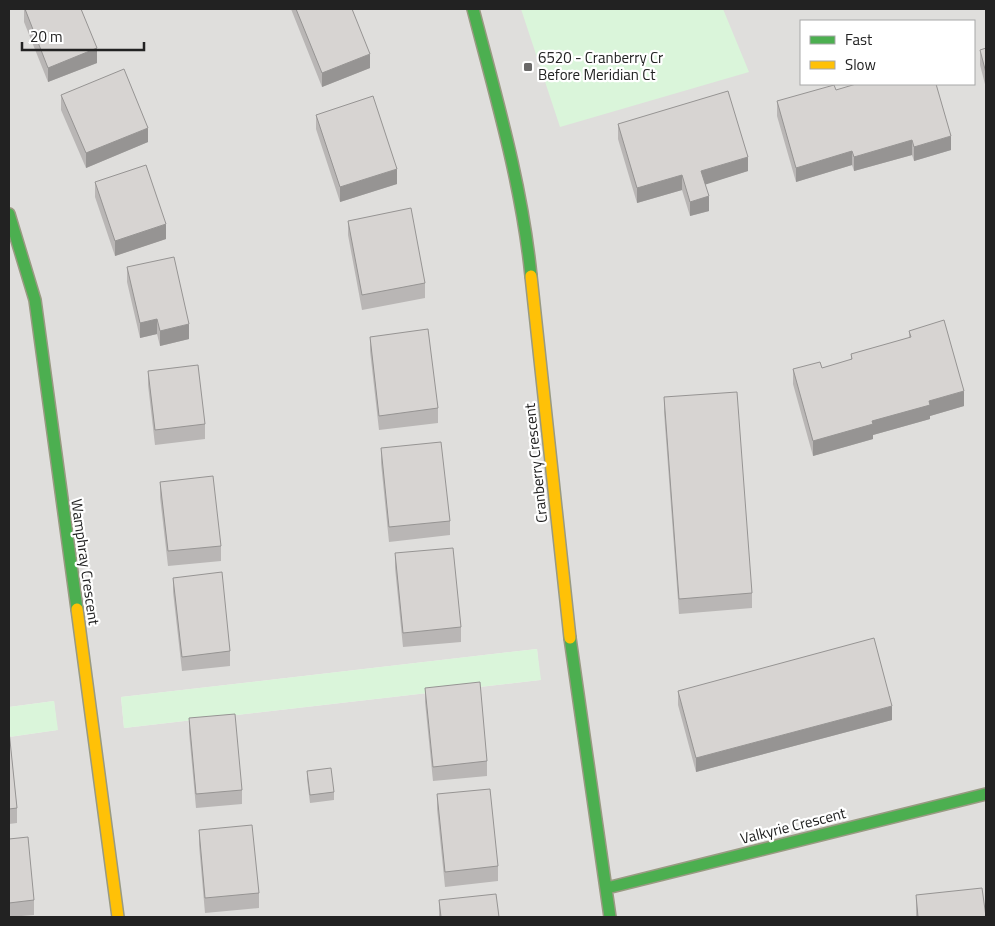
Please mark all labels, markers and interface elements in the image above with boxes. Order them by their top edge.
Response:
scale bar [22,20,145,52]
legend [800,20,975,85]
text: 20 m [30,25,63,48]
text: Fast [845,28,873,51]
place label: 6520 - Cranberry Cr Before Meridian Ct [538,46,663,86]
text: Slow [845,53,876,76]
marker: 6520 - Cranberry Cr Before Meridian Ct [522,61,534,73]
street label: Cranberry Crescent [518,401,553,524]
street label: Wamphray Crescent [65,497,106,627]
street label: Valkyrie Crescent [738,801,849,850]

